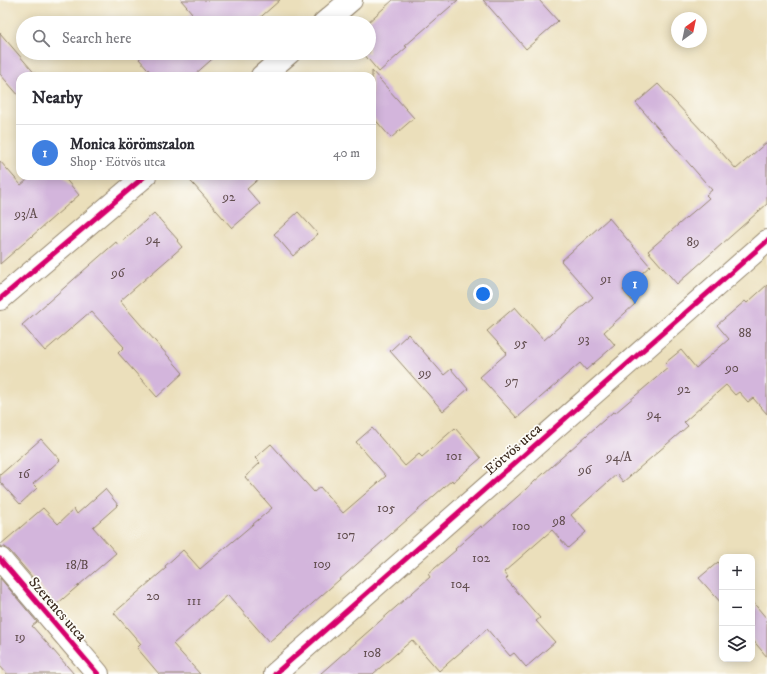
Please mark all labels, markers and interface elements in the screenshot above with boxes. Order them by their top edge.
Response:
north arrow [671,12,707,48]
search box [16,16,376,60]
icon: search [30,27,52,49]
text: Search here [62,29,131,48]
text: Nearby [32,87,82,109]
text: Monica körömszalon [70,135,195,154]
text: 1 [43,145,47,161]
text: 40 m [333,145,360,161]
text: Shop · Eötvös utca [70,154,166,170]
house number: 92 [222,189,236,205]
house number: 93/A [13,206,38,222]
house number: 94 [145,231,160,247]
house number: 89 [687,234,700,250]
house number: 96 [110,265,126,281]
house number: 91 [599,271,612,287]
pin: 1 [622,271,648,304]
your location [473,284,493,304]
house number: 88 [738,325,752,341]
house number: 93 [577,331,590,347]
house number: 95 [514,335,528,351]
house number: 90 [724,360,739,376]
house number: 99 [418,365,431,381]
house number: 97 [504,373,519,389]
house number: 92 [677,381,691,397]
house number: 94 [646,406,661,422]
street label: Eötvös utca [481,419,546,479]
house number: 101 [446,448,462,464]
house number: 94/A [605,449,633,465]
house number: 96 [577,462,593,478]
house number: 16 [18,466,31,482]
house number: 105 [377,500,396,516]
house number: 98 [552,513,566,529]
house number: 100 [512,518,530,534]
house number: 107 [337,527,355,543]
house number: 102 [472,550,491,566]
map controls [719,554,755,662]
button: + [719,554,755,590]
house number: 109 [313,556,331,572]
house number: 18/B [65,557,89,573]
street label: Szerencs utca [24,573,91,646]
house number: 104 [450,576,470,592]
house number: 20 [146,588,160,604]
button: − [719,590,755,626]
house number: 111 [187,593,201,609]
button: layers [719,626,755,662]
house number: 19 [14,629,26,645]
house number: 108 [363,645,381,661]

